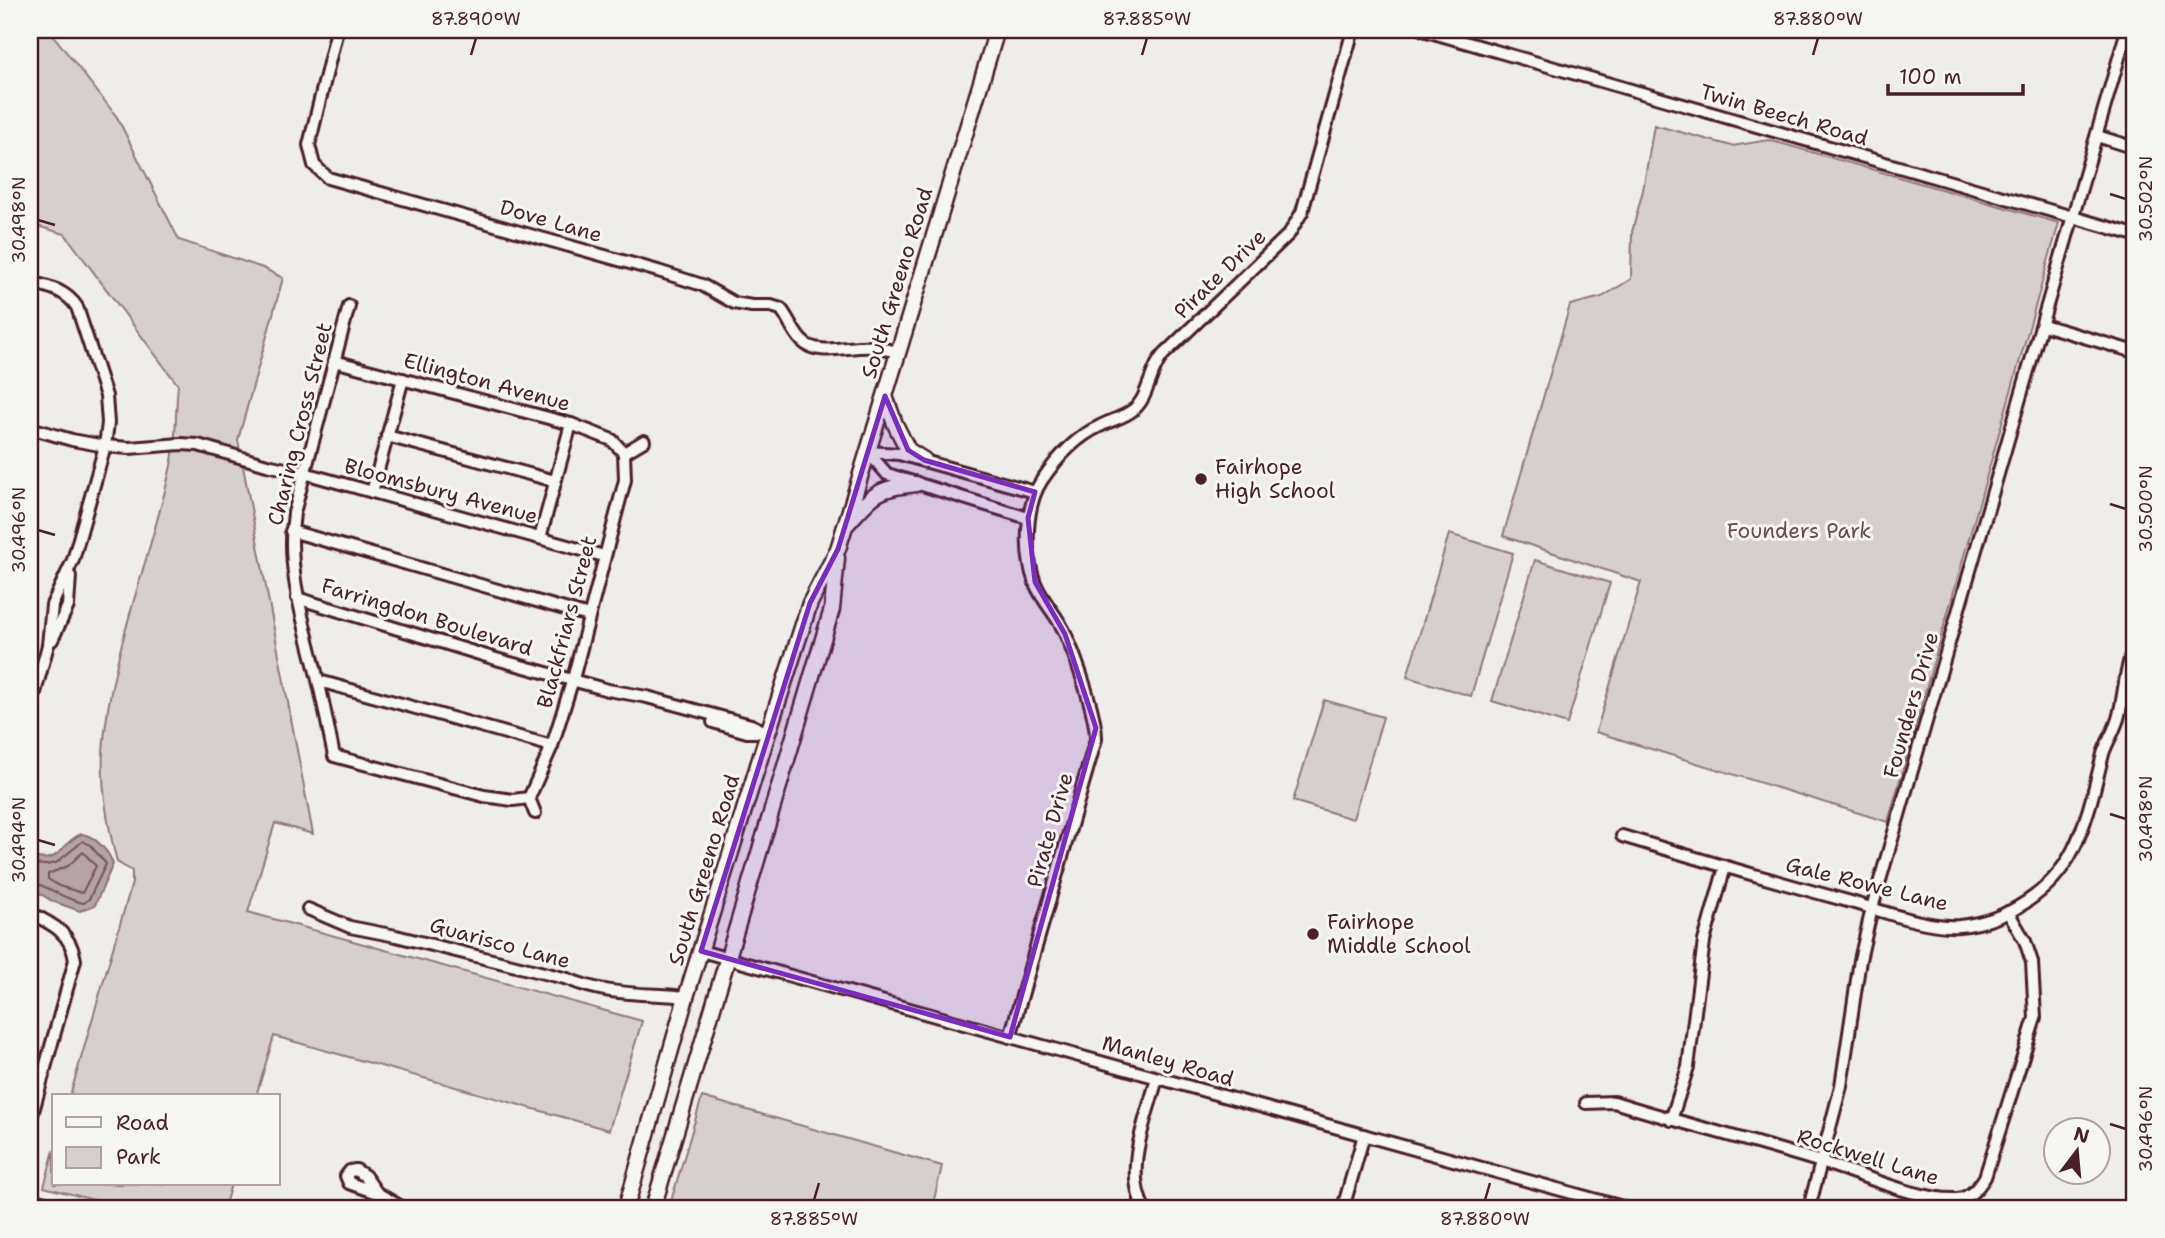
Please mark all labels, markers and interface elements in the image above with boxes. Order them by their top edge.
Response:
text: 87.890°W [431,7,521,31]
text: 87.885°W [1103,7,1191,31]
text: 87.880°W [1773,7,1863,31]
scale bar [1888,52,2023,96]
text: 100 m [1899,63,1962,91]
street label: Twin Beech Road [1697,78,1871,152]
text: 30.502°N [2134,156,2158,242]
text: 30.498°N [7,177,31,263]
street label: South Greeno Road [855,184,939,382]
street label: Dove Lane [497,193,605,249]
street label: Pirate Drive [1168,223,1272,325]
street label: Charing Cross Street [261,320,339,528]
street label: Ellington Avenue [401,346,573,418]
street label: Bloomsbury Avenue [341,452,541,530]
place label: Fairhope High School [1215,453,1336,505]
text: 30.500°N [2134,465,2158,553]
marker: Fairhope High School [1193,471,1209,487]
text: 30.496°N [7,487,31,573]
park label: Founders Park [1727,517,1871,545]
street label: Blackfriars Street [531,533,603,711]
street label: Farringdon Boulevard [318,571,536,663]
street label: Founders Drive [1877,628,1945,782]
street label: Pirate Drive [1020,769,1080,891]
street label: South Greeno Road [662,771,746,969]
text: 30.498°N [2134,776,2158,862]
text: 30.494°N [7,797,31,883]
street label: Gale Rowe Lane [1783,850,1951,918]
place label: Fairhope Middle School [1327,908,1471,960]
street label: Guarisco Lane [427,911,573,975]
marker: Fairhope Middle School [1305,926,1321,942]
street label: Manley Road [1099,1029,1237,1093]
text: 30.496°N [2134,1086,2158,1172]
legend [52,1094,280,1186]
text: Road [116,1109,169,1137]
north arrow [2042,1116,2112,1186]
text: N [2071,1121,2092,1149]
street label: Rockwell Lane [1794,1122,1942,1192]
text: Park [116,1143,161,1171]
text: 87.885°W [770,1207,858,1231]
text: 87.880°W [1440,1207,1530,1231]

